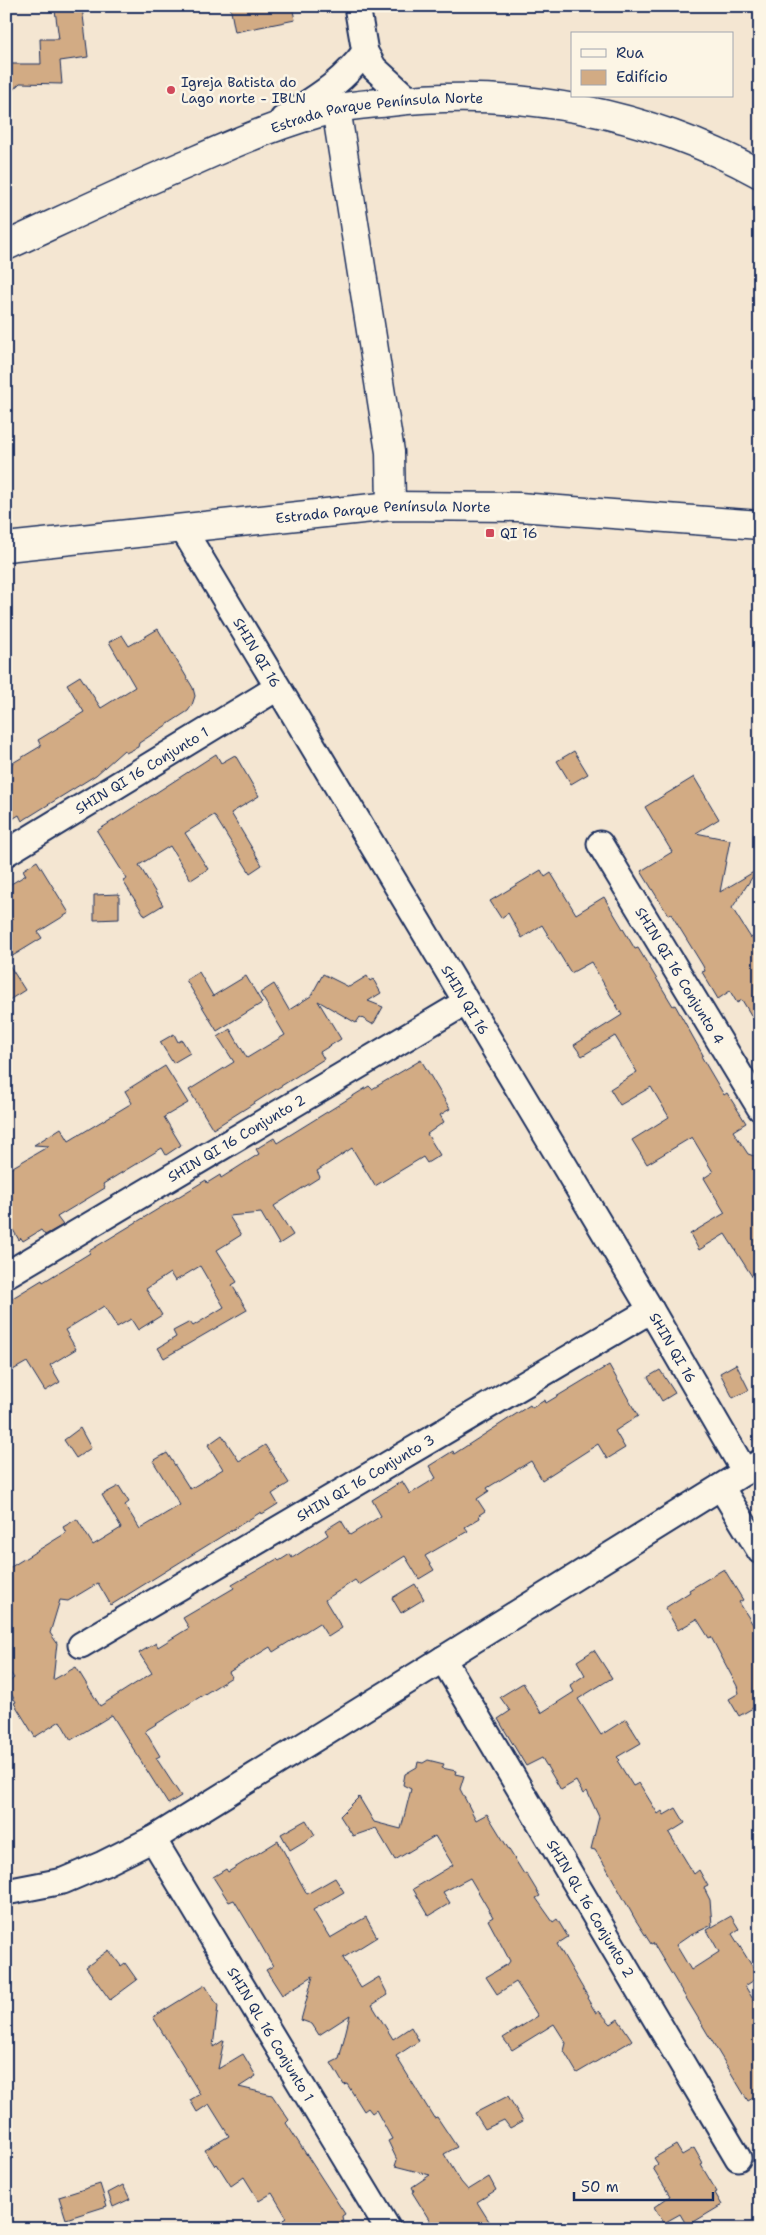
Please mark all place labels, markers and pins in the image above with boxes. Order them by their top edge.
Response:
place label: Igreja Batista do Lago norte - IBLN [181,73,306,107]
marker: Igreja Batista do Lago norte - IBLN [165,84,177,96]
place label: QI 16 [500,524,538,542]
marker: QI 16 [484,527,496,539]

